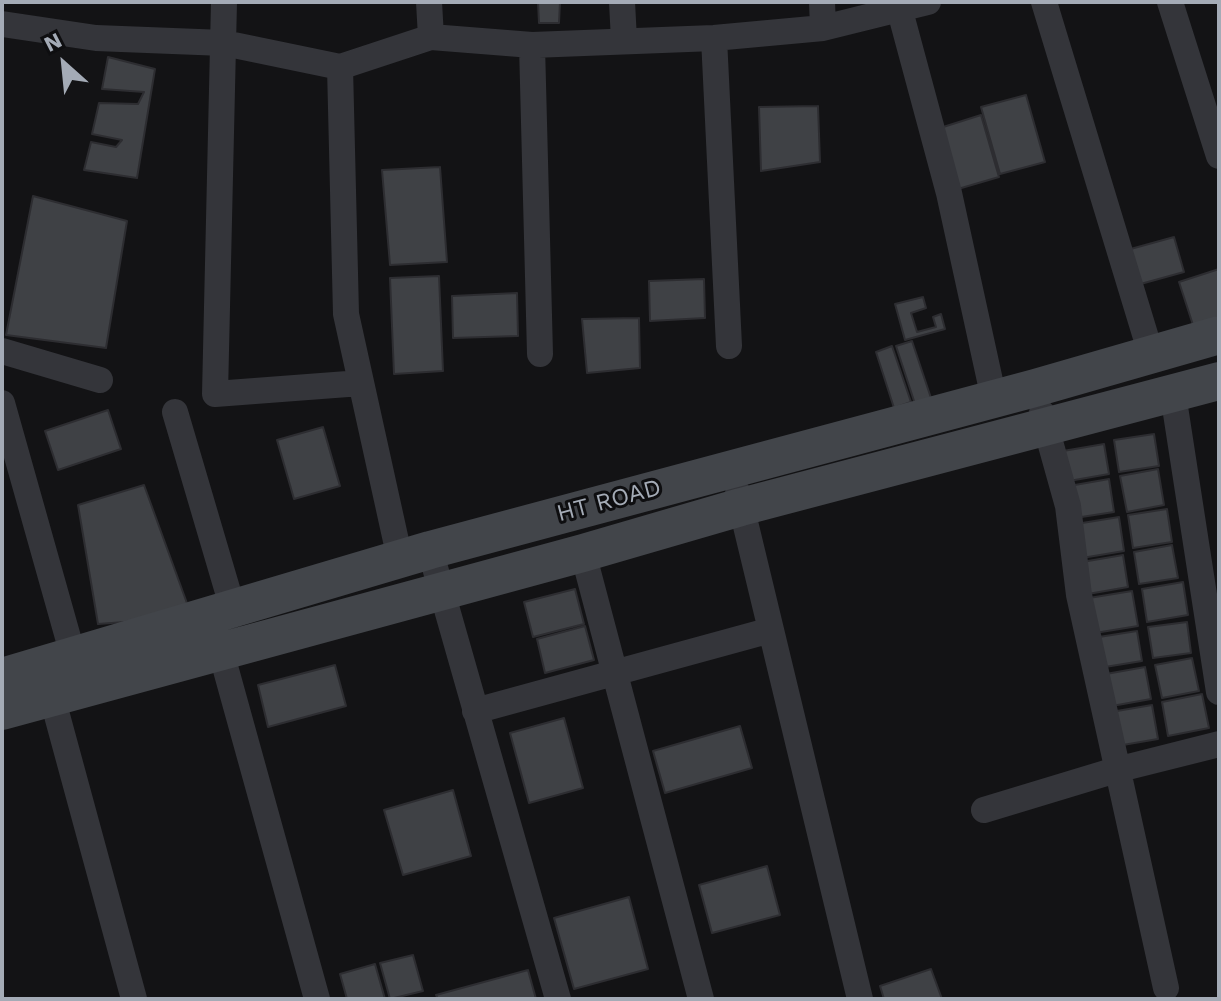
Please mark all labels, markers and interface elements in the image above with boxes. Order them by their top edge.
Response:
north arrow [24,24,104,104]
text: N [40,27,66,57]
street label: HT ROAD [554,473,664,529]

